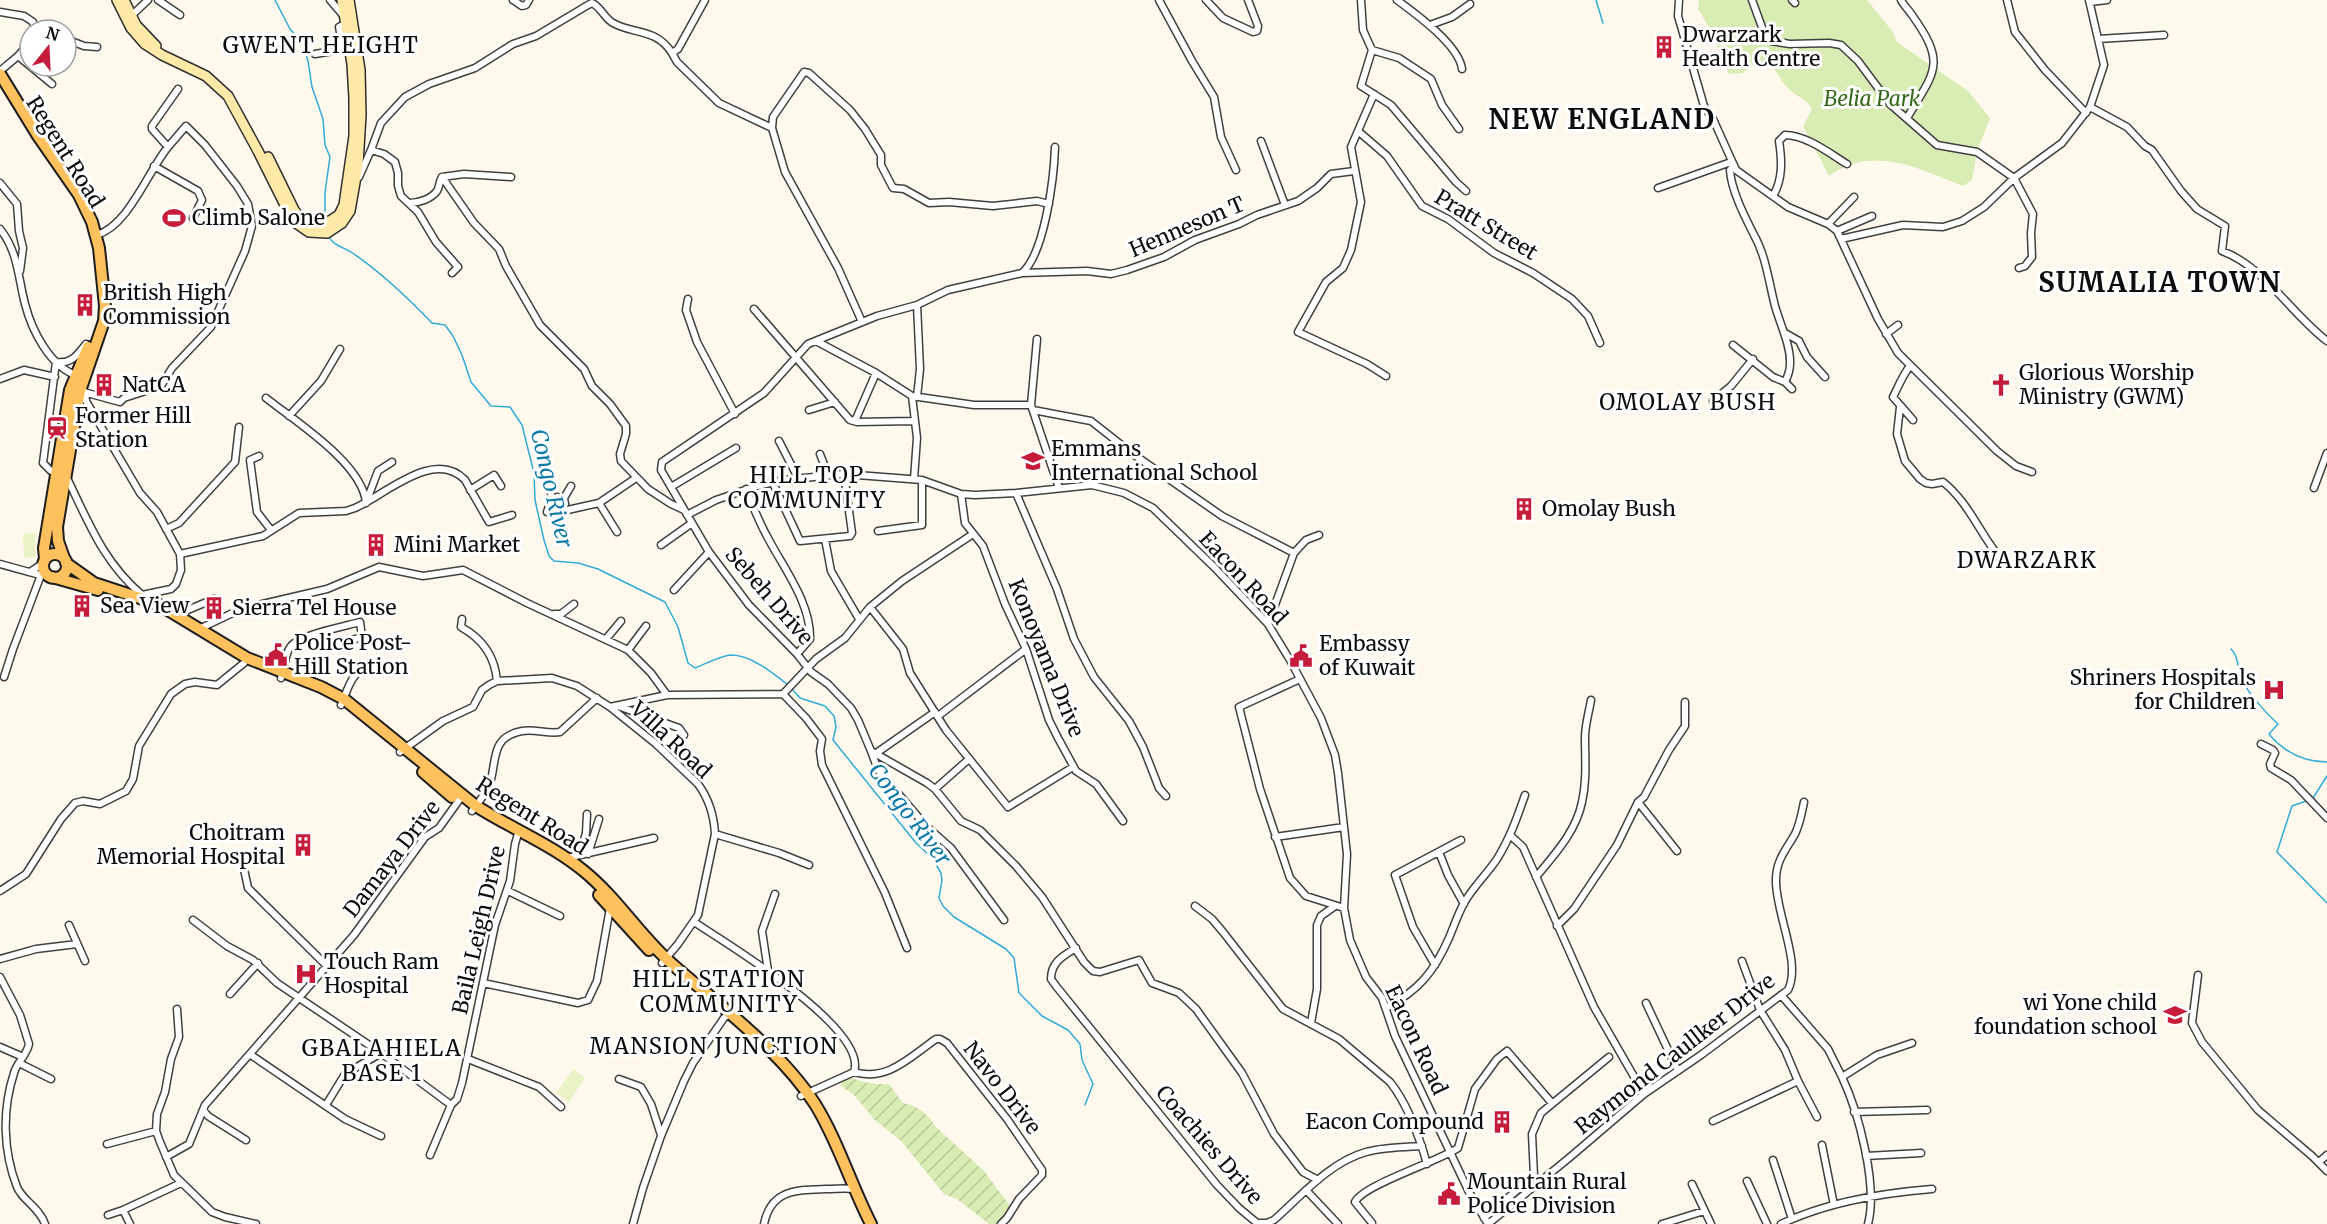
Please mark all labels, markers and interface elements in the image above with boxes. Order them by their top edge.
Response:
north arrow [18,18,78,78]
place label: Dwarzark Health Centre [1682,21,1820,72]
text: N [44,22,62,45]
district label: GWENT HEIGHT [223,31,419,59]
building icon: Dwarzark Health Centre [1651,34,1677,60]
park label: Belia Park [1824,85,1921,112]
street label: Regent Road [20,91,111,213]
district label: NEW ENGLAND [1488,102,1716,136]
street label: Pratt Street [1430,183,1543,266]
street label: Henneson T [1125,190,1249,263]
place label: Climb Salone [192,204,325,231]
sports icon: Climb Salone [161,205,187,231]
district label: SUMALIA TOWN [2038,265,2282,299]
place label: British High Commission [103,279,230,330]
building icon: British High Commission [72,292,98,318]
place label: Glorious Worship Ministry (GWM) [2019,359,2194,410]
place label: NatCA [122,371,186,398]
building icon: NatCA [91,372,117,398]
church icon: Glorious Worship Ministry (GWM) [1988,372,2014,398]
district label: OMOLAY BUSH [1599,388,1777,416]
place label: Former Hill Station [75,402,192,453]
station icon: Former Hill Station [44,415,70,441]
water label: Congo River [525,426,579,551]
place label: Emmans International School [1051,435,1258,486]
school or university icon: Emmans International School [1020,448,1046,474]
district label: HILL TOP COMMUNITY [728,461,886,514]
place label: Omolay Bush [1542,495,1676,522]
building icon: Omolay Bush [1511,496,1537,522]
street label: Eacon Road [1193,525,1294,630]
place label: Mini Market [394,531,520,558]
building icon: Mini Market [363,532,389,558]
street label: Sebeh Drive [720,541,819,650]
district label: DWARZARK [1957,546,2097,574]
street label: Konoyama Drive [1003,575,1090,741]
place label: Sea View [100,592,190,619]
building icon: Sea View [69,593,95,619]
place label: Sierra Tel House [232,594,396,621]
building icon: Sierra Tel House [201,595,227,621]
place label: Police Post- Hill Station [294,629,412,680]
place label: Embassy of Kuwait [1319,630,1415,681]
public building icon: Police Post- Hill Station [263,642,289,668]
public building icon: Embassy of Kuwait [1288,643,1314,669]
place label: Shriners Hospitals for Children [2069,664,2256,715]
hospital icon: Shriners Hospitals for Children [2261,677,2287,703]
street label: Villa Road [625,695,718,784]
water label: Congo River [862,757,958,872]
street label: Regent Road [471,771,593,861]
street label: Damaya Drive [337,795,446,923]
place label: Choitram Memorial Hospital [97,819,285,870]
building icon: Choitram Memorial Hospital [290,832,316,858]
street label: Baila Leigh Drive [446,843,511,1017]
place label: Touch Ram Hospital [324,948,439,999]
hospital icon: Touch Ram Hospital [293,961,319,987]
district label: HILL STATION COMMUNITY [632,965,806,1018]
street label: Raymond Caullker Drive [1569,967,1780,1140]
street label: Eacon Road [1379,981,1454,1099]
place label: wi Yone child foundation school [1974,989,2157,1040]
school or university icon: wi Yone child foundation school [2162,1002,2188,1028]
district label: MANSION JUNCTION [590,1032,838,1060]
district label: GBALAHIELA BASE 1 [302,1034,462,1087]
street label: Navo Drive [958,1036,1047,1140]
street label: Coachies Drive [1150,1080,1269,1210]
place label: Eacon Compound [1306,1108,1484,1135]
building icon: Eacon Compound [1489,1109,1515,1135]
place label: Mountain Rural Police Division [1467,1168,1627,1219]
public building icon: Mountain Rural Police Division [1436,1181,1462,1207]

